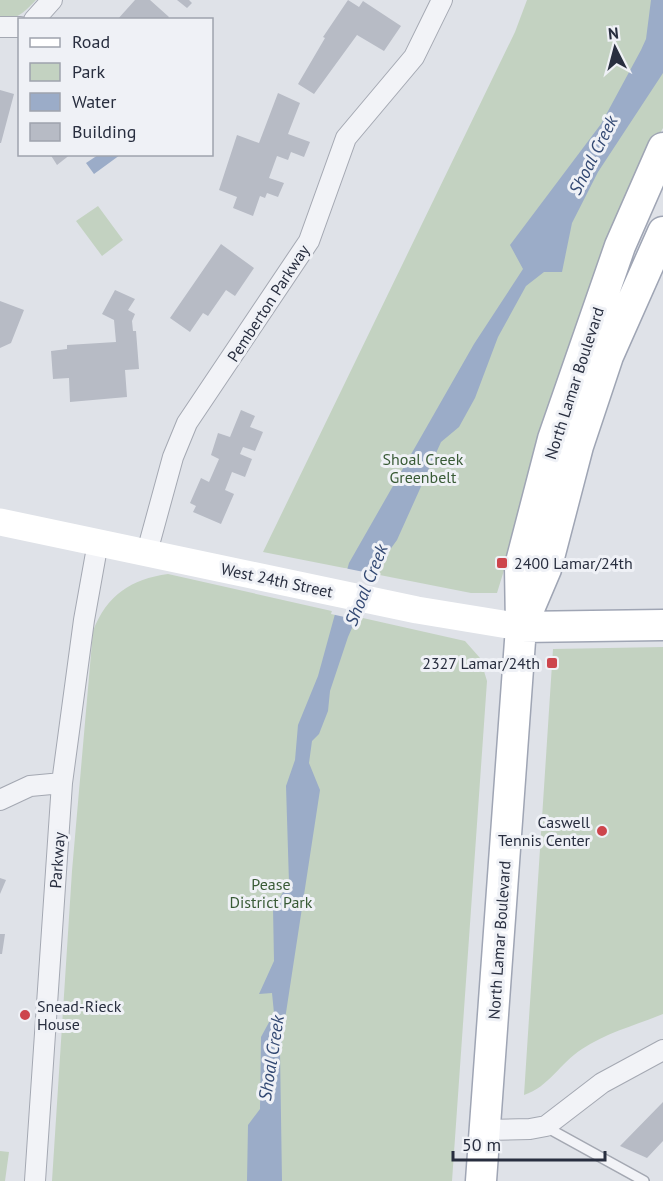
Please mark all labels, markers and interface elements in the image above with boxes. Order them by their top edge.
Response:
legend [18,18,213,156]
north arrow [585,18,645,78]
text: N [607,23,620,44]
text: Road [72,30,110,53]
text: Park [72,60,105,83]
text: Water [72,90,116,113]
water label: Shoal Creek [563,111,623,198]
text: Building [72,120,136,143]
street label: Pemberton Parkway [223,240,314,365]
street label: North Lamar Boulevard [540,304,608,462]
park label: Shoal Creek Greenbelt [383,449,464,487]
water label: Shoal Creek [339,540,393,629]
place label: 2400 Lamar/24th [514,553,633,573]
marker: 2400 Lamar/24th [495,556,509,570]
street label: West 24th Street [219,558,335,602]
place label: 2327 Lamar/24th [422,653,540,673]
marker: 2327 Lamar/24th [545,656,559,670]
place label: Caswell Tennis Center [498,812,591,850]
marker: Caswell Tennis Center [595,824,609,838]
street label: Parkway [45,831,69,889]
street label: North Lamar Boulevard [483,860,515,1020]
park label: Pease District Park [230,874,313,912]
place label: Snead-Rieck House [37,996,122,1034]
marker: Snead-Rieck House [18,1008,32,1022]
water label: Shoal Creek [253,1013,289,1102]
scale bar [453,1124,604,1162]
text: 50 m [462,1133,501,1156]

